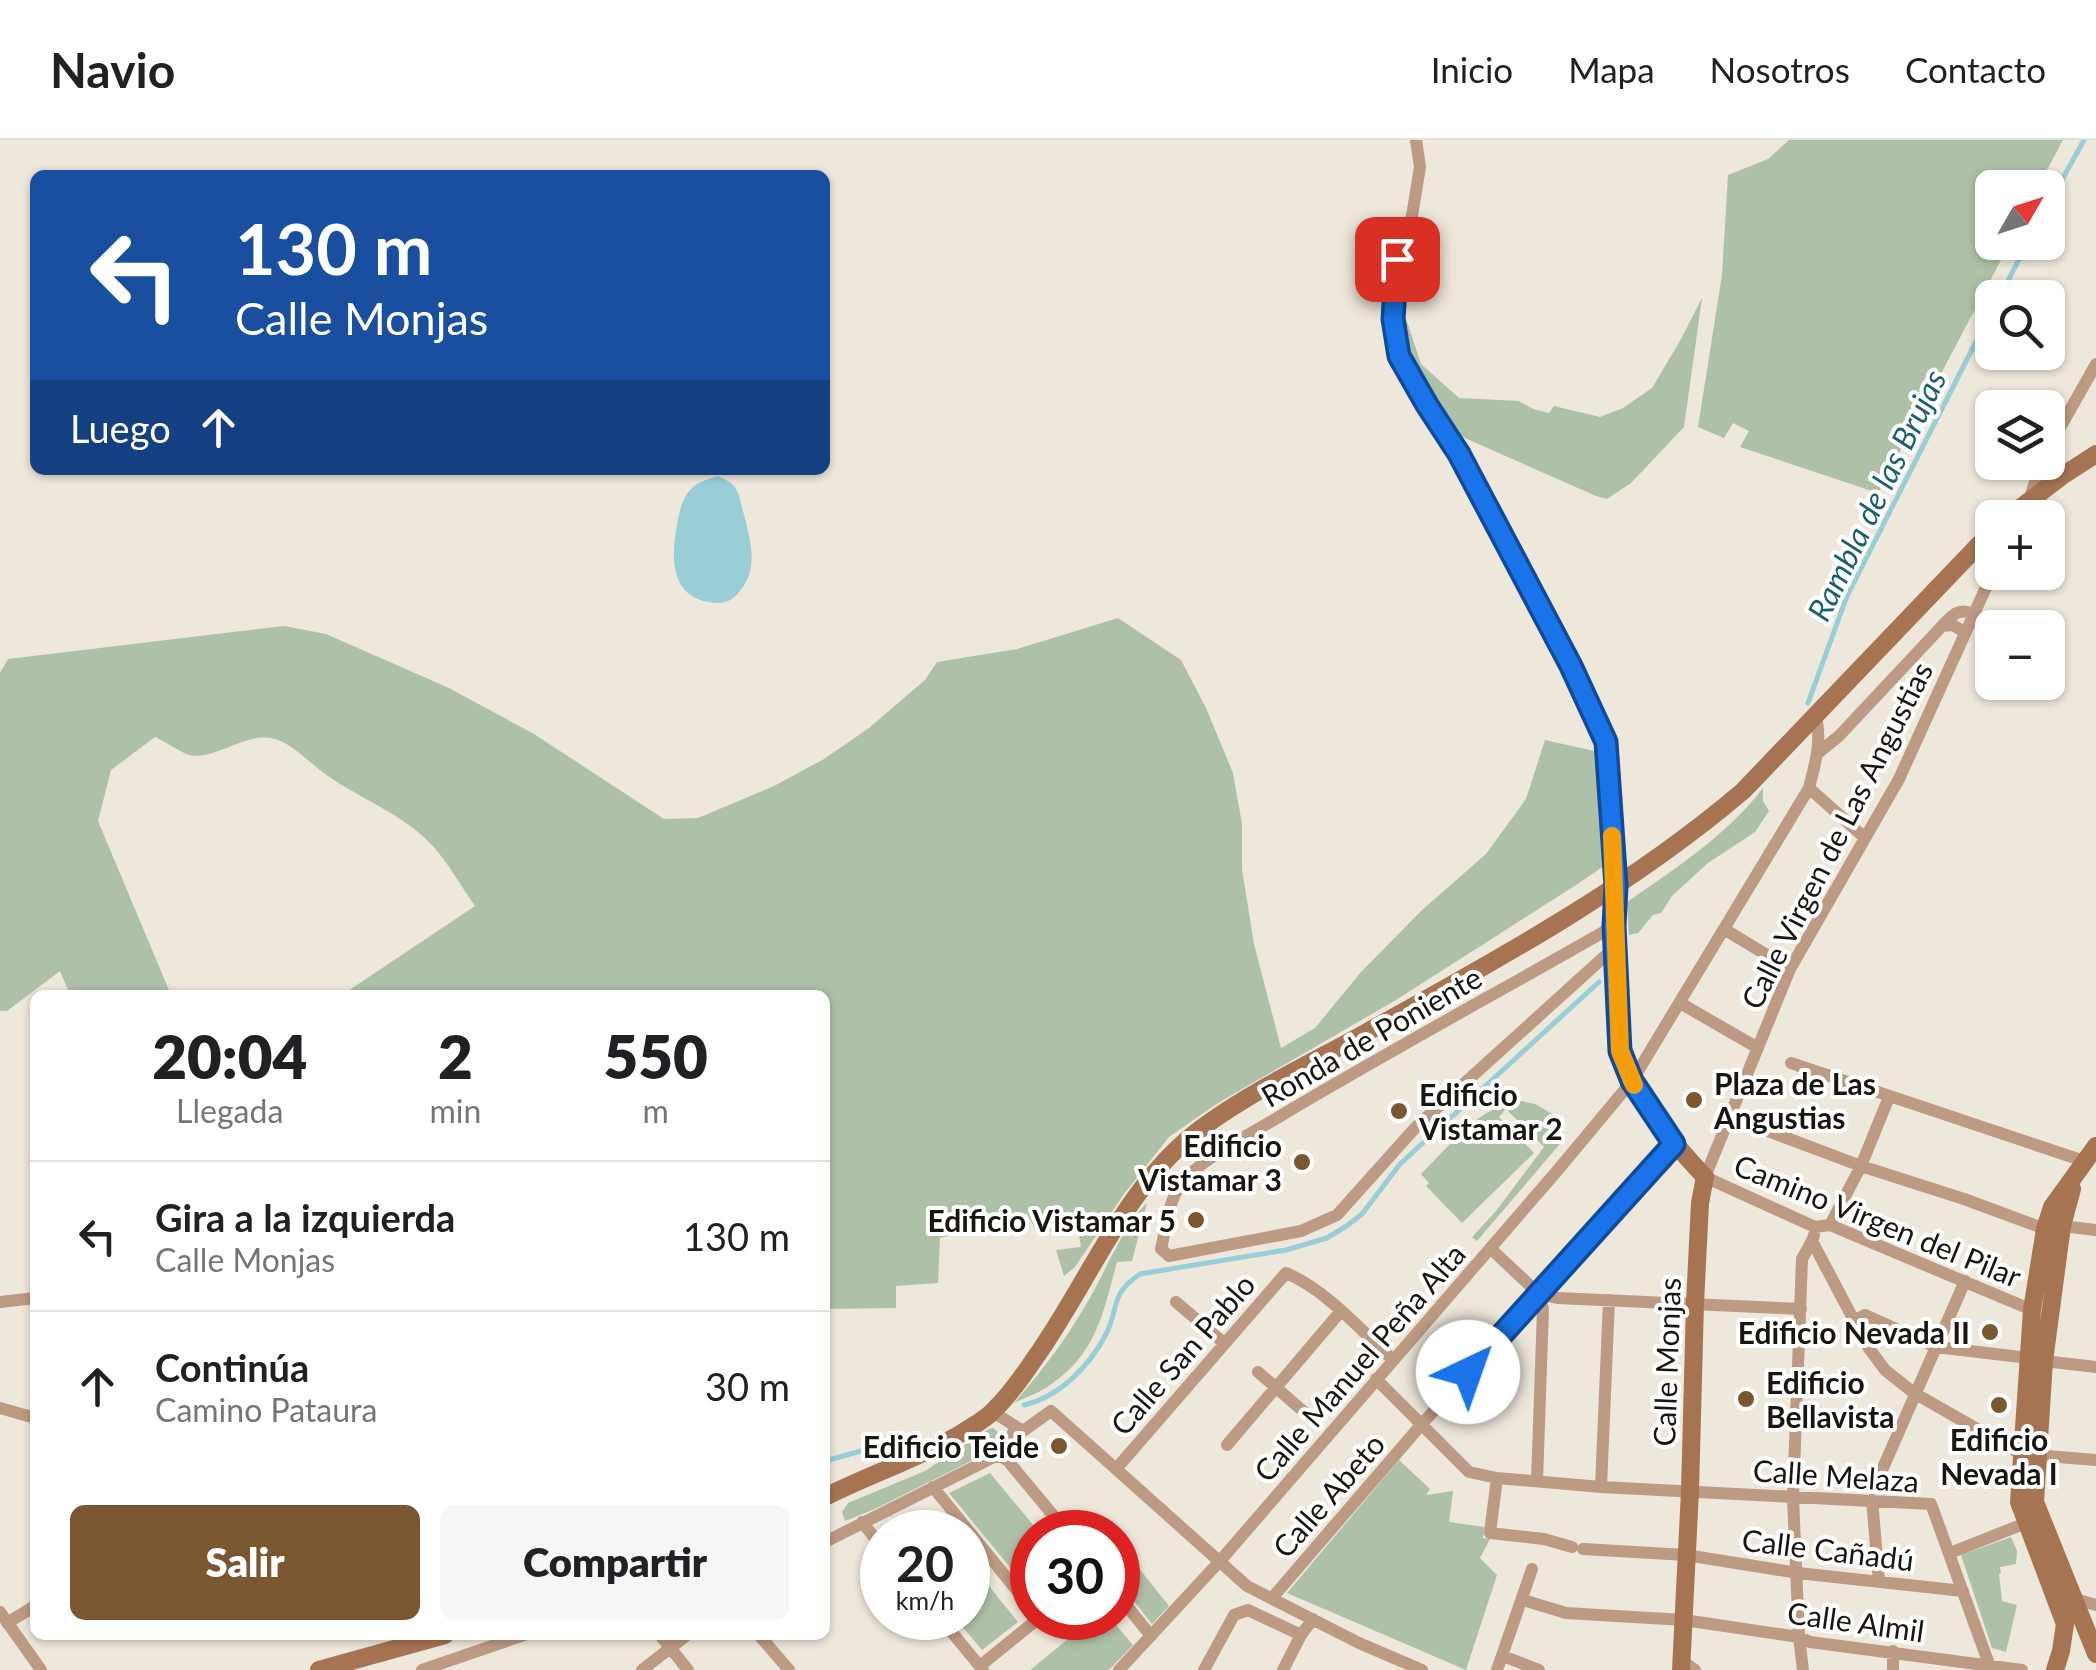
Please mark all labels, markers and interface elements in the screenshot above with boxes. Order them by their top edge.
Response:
text: Navio [50,41,175,98]
text: Inicio [1431,48,1513,90]
text: Mapa [1568,48,1655,90]
text: Nosotros [1710,48,1850,90]
text: Contacto [1905,48,2046,90]
north arrow [1975,170,2065,260]
map controls [1975,170,2065,700]
text: 130 m [235,206,432,290]
icon: left [70,210,200,340]
pin [1355,217,1440,302]
icon: arrive [1370,232,1425,287]
button: search [1975,280,2065,370]
text: Calle Monjas [235,291,488,345]
water label: Rambla de las Brujas [1798,363,1954,627]
button: layers [1975,390,2065,480]
icon: ahead [191,400,246,455]
text: Luego [70,405,171,451]
button: + [1975,500,2065,590]
button: − [1975,610,2065,700]
street label: Calle Virgen de Las Angustias [1733,656,1939,1014]
street label: Ronda de Poniente [1254,958,1488,1114]
text: 20:04 [152,1020,307,1092]
text: 2 [438,1020,473,1092]
text: 550 [603,1020,708,1092]
place label: Plaza de Las Angustias [1713,1065,1876,1135]
place label: Edificio Vistamar 2 [1418,1076,1563,1146]
marker: Plaza de Las Angustias [1683,1089,1705,1111]
text: Llegada [176,1091,283,1130]
text: min [429,1091,481,1130]
text: m [642,1091,669,1130]
marker: Edificio Vistamar 2 [1388,1100,1410,1122]
place label: Edificio Vistamar 3 [1137,1127,1282,1197]
street label: Camino Virgen del Pilar [1729,1146,2027,1294]
marker: Edificio Vistamar 3 [1291,1151,1313,1173]
text: Gira a la izquierda [155,1194,455,1240]
place label: Edificio Vistamar 5 [928,1202,1176,1238]
icon: left [70,1209,125,1264]
marker: Edificio Vistamar 5 [1185,1209,1207,1231]
text: 130 m [683,1213,790,1259]
street label: Calle Manuel Peña Alta [1246,1236,1472,1488]
text: Calle Monjas [155,1240,335,1279]
street label: Calle San Pablo [1102,1266,1262,1442]
street label: Calle Monjas [1645,1277,1687,1447]
place label: Edificio Nevada II [1738,1314,1970,1350]
position arrow [1416,1320,1520,1424]
marker: Edificio Nevada II [1979,1321,2001,1343]
text: Continúa [155,1344,309,1390]
icon: ahead [70,1359,125,1414]
text: 30 m [705,1363,790,1409]
place label: Edificio Bellavista [1766,1364,1894,1434]
marker: Edificio Bellavista [1735,1388,1757,1410]
text: Camino Pataura [155,1390,377,1429]
marker: Edificio Nevada I [1988,1394,2010,1416]
place label: Edificio Nevada I [1940,1421,2058,1491]
street label: Calle Abeto [1265,1426,1391,1564]
place label: Edificio Teide [863,1428,1039,1464]
marker: Edificio Teide [1048,1435,1070,1457]
street label: Calle Melaza [1752,1451,1920,1499]
button: Salir [70,1505,420,1620]
button: Compartir [440,1505,790,1620]
speed limit sign: 30 [1010,1510,1140,1640]
street label: Calle Cañadú [1740,1521,1916,1577]
text: 20 [896,1533,954,1593]
text: km/h [896,1585,954,1615]
street label: Calle Almil [1785,1594,1927,1648]

